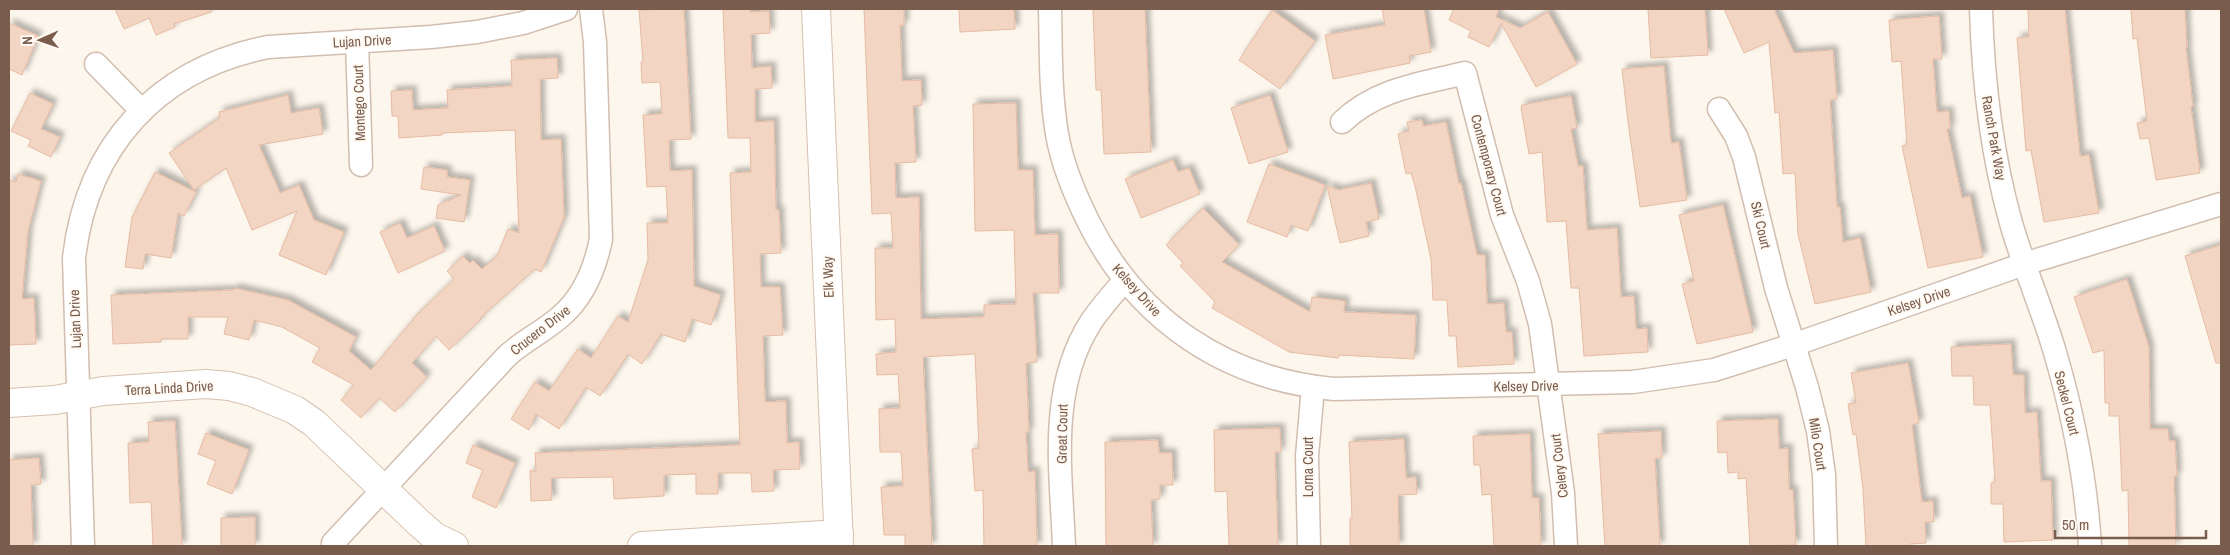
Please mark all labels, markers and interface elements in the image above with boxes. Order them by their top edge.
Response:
north arrow [15,15,65,65]
street label: Lujan Drive [332,30,392,52]
text: N [18,36,36,45]
street label: Montego Court [349,65,369,141]
street label: Ranch Park Way [1978,94,2010,182]
street label: Contemporary Court [1467,112,1511,218]
street label: Ski Court [1747,200,1775,250]
street label: Elk Way [818,256,838,298]
street label: Kelsey Drive [1109,260,1165,320]
street label: Kelsey Drive [1885,282,1953,320]
street label: Lujan Drive [65,289,85,349]
street label: Crucero Drive [506,301,574,359]
street label: Seckel Court [2050,369,2084,437]
street label: Kelsey Drive [1493,376,1559,396]
street label: Terra Linda Drive [124,377,214,399]
street label: Great Court [1052,404,1072,464]
street label: Milo Court [1805,416,1831,472]
street label: Celery Court [1546,433,1572,499]
street label: Lorna Court [1299,437,1317,497]
scale bar [2055,508,2206,540]
text: 50 m [2062,514,2089,535]

